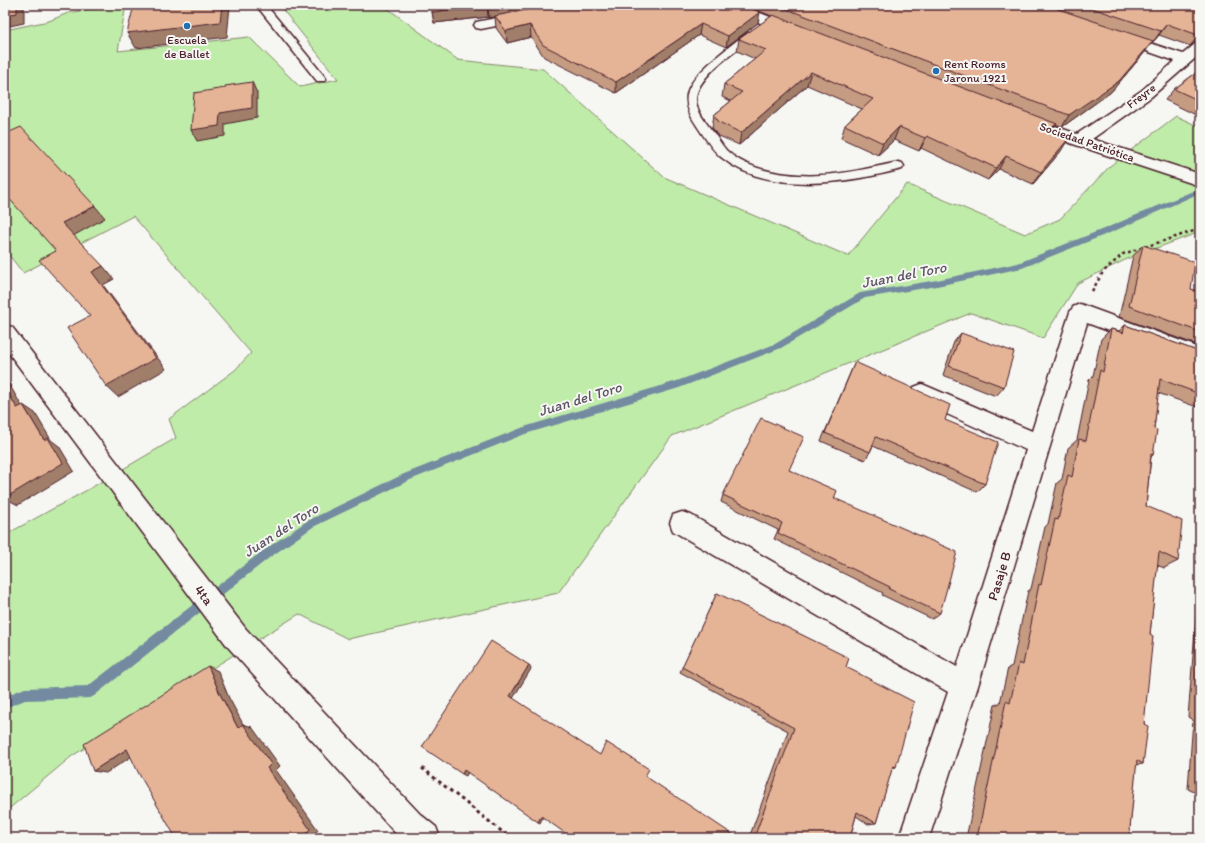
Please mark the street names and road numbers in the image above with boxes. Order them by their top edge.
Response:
street label: Freyre [1124,80,1158,111]
street label: Sociedad Patriótica [1038,119,1136,165]
street label: Pasaje B [984,550,1015,603]
street label: 4ta [190,582,217,609]

